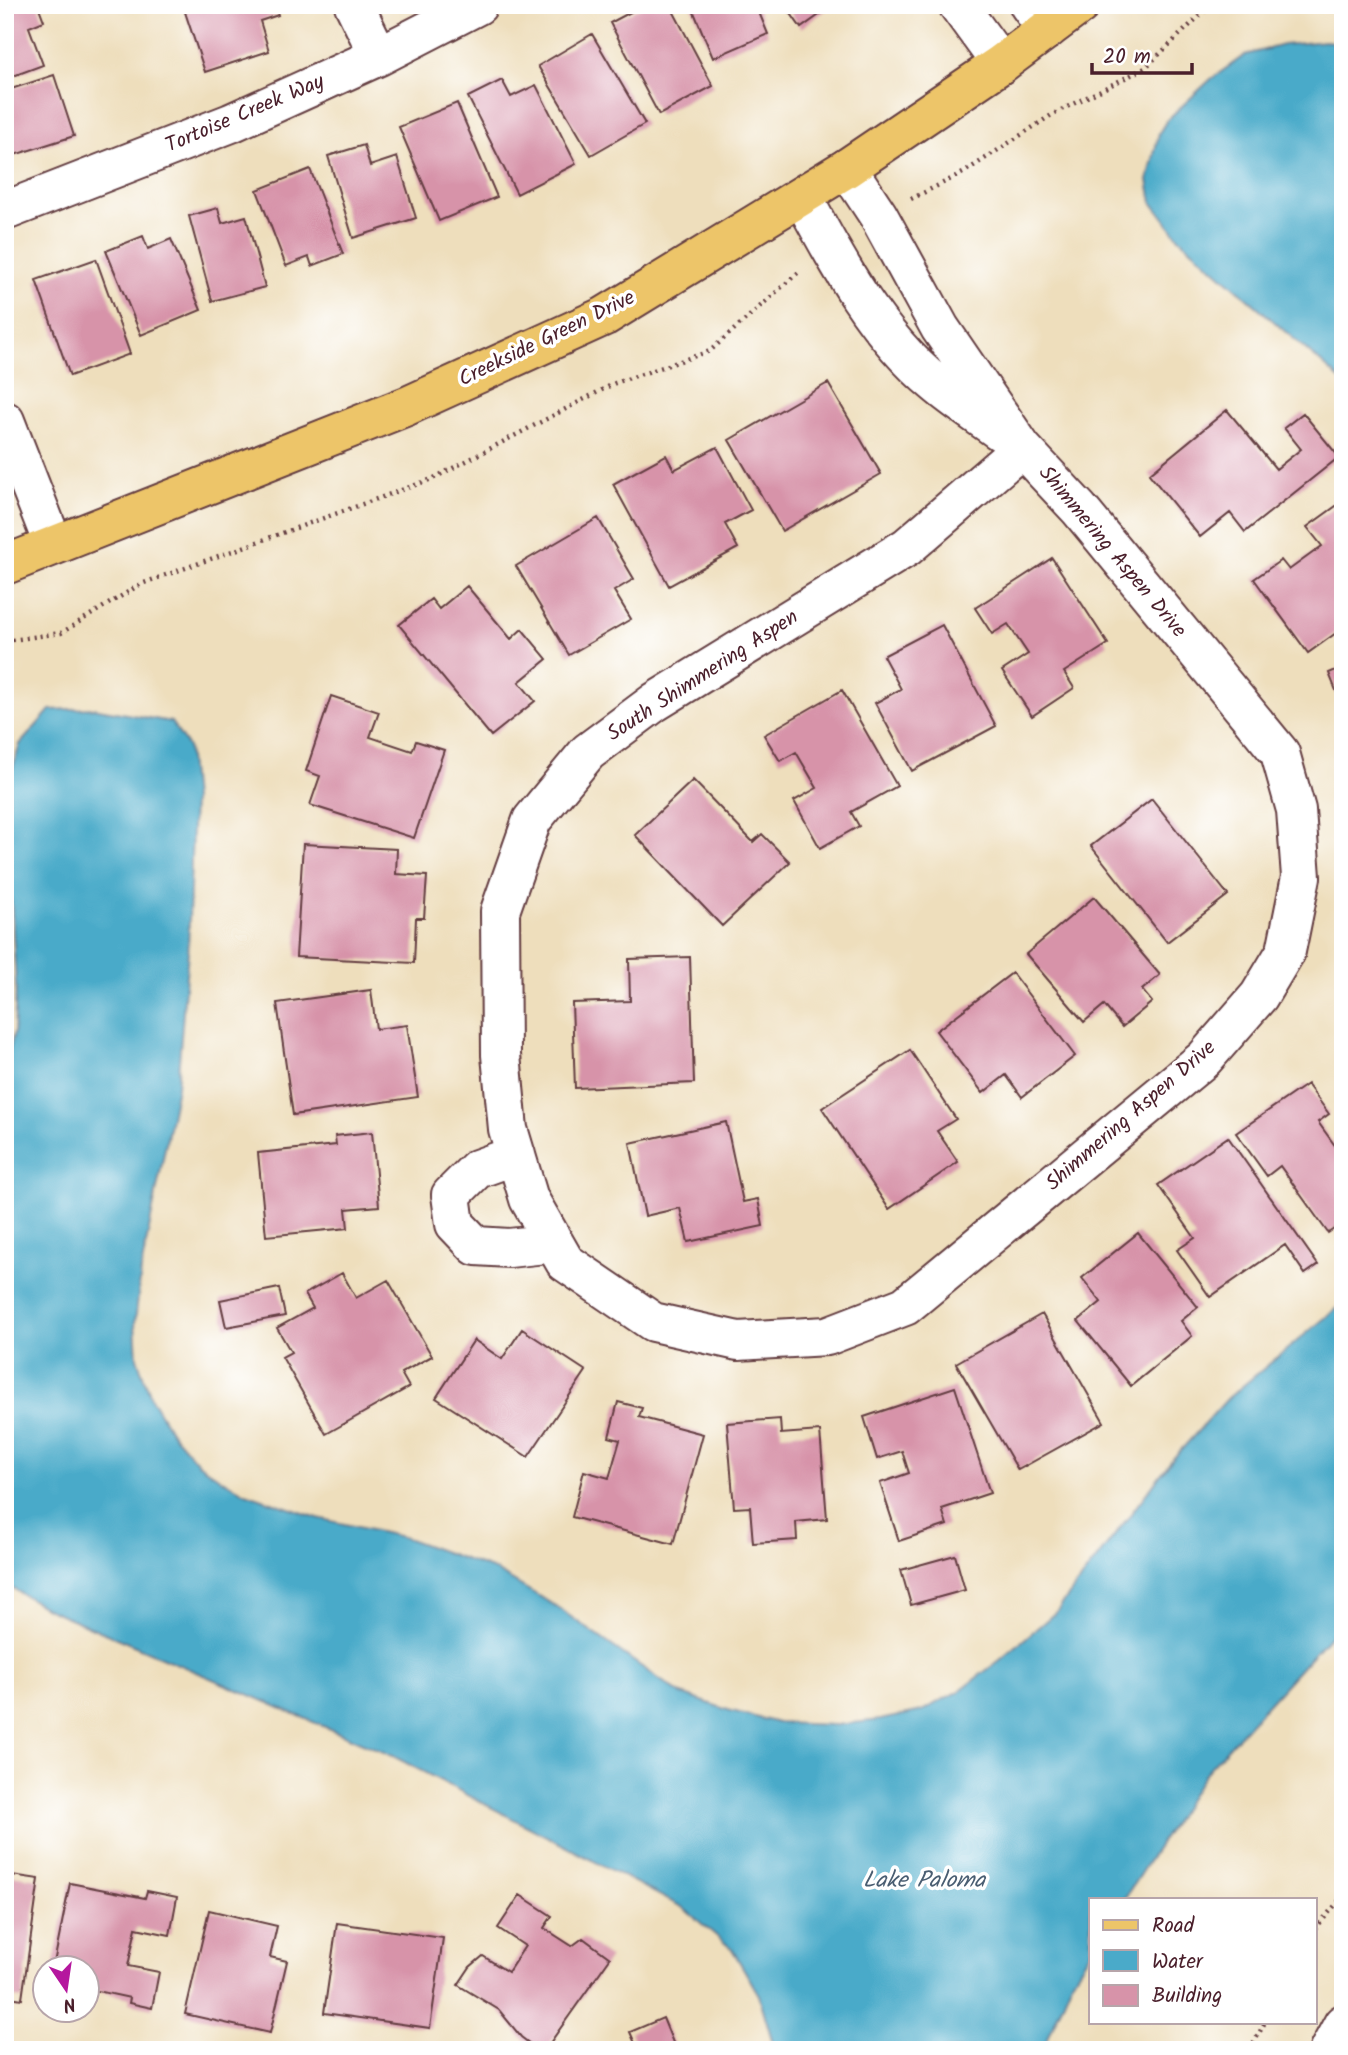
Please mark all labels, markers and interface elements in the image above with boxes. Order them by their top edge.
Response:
scale bar [1092,32,1192,76]
text: 20 m [1103,41,1151,74]
street label: Tortoise Creek Way [160,66,330,162]
street label: Creekside Green Drive [453,282,641,396]
street label: Shimmering Aspen Drive [1030,458,1195,646]
street label: South Shimmering Aspen [601,601,805,751]
street label: Shimmering Aspen Drive [1038,1032,1224,1199]
water label: Lake Paloma [863,1863,987,1899]
legend [1089,1898,1316,2024]
text: Road [1152,1910,1195,1943]
text: Water [1152,1946,1204,1979]
north arrow [32,1954,102,2024]
text: Building [1152,1980,1222,2013]
text: N [60,1988,79,2020]

